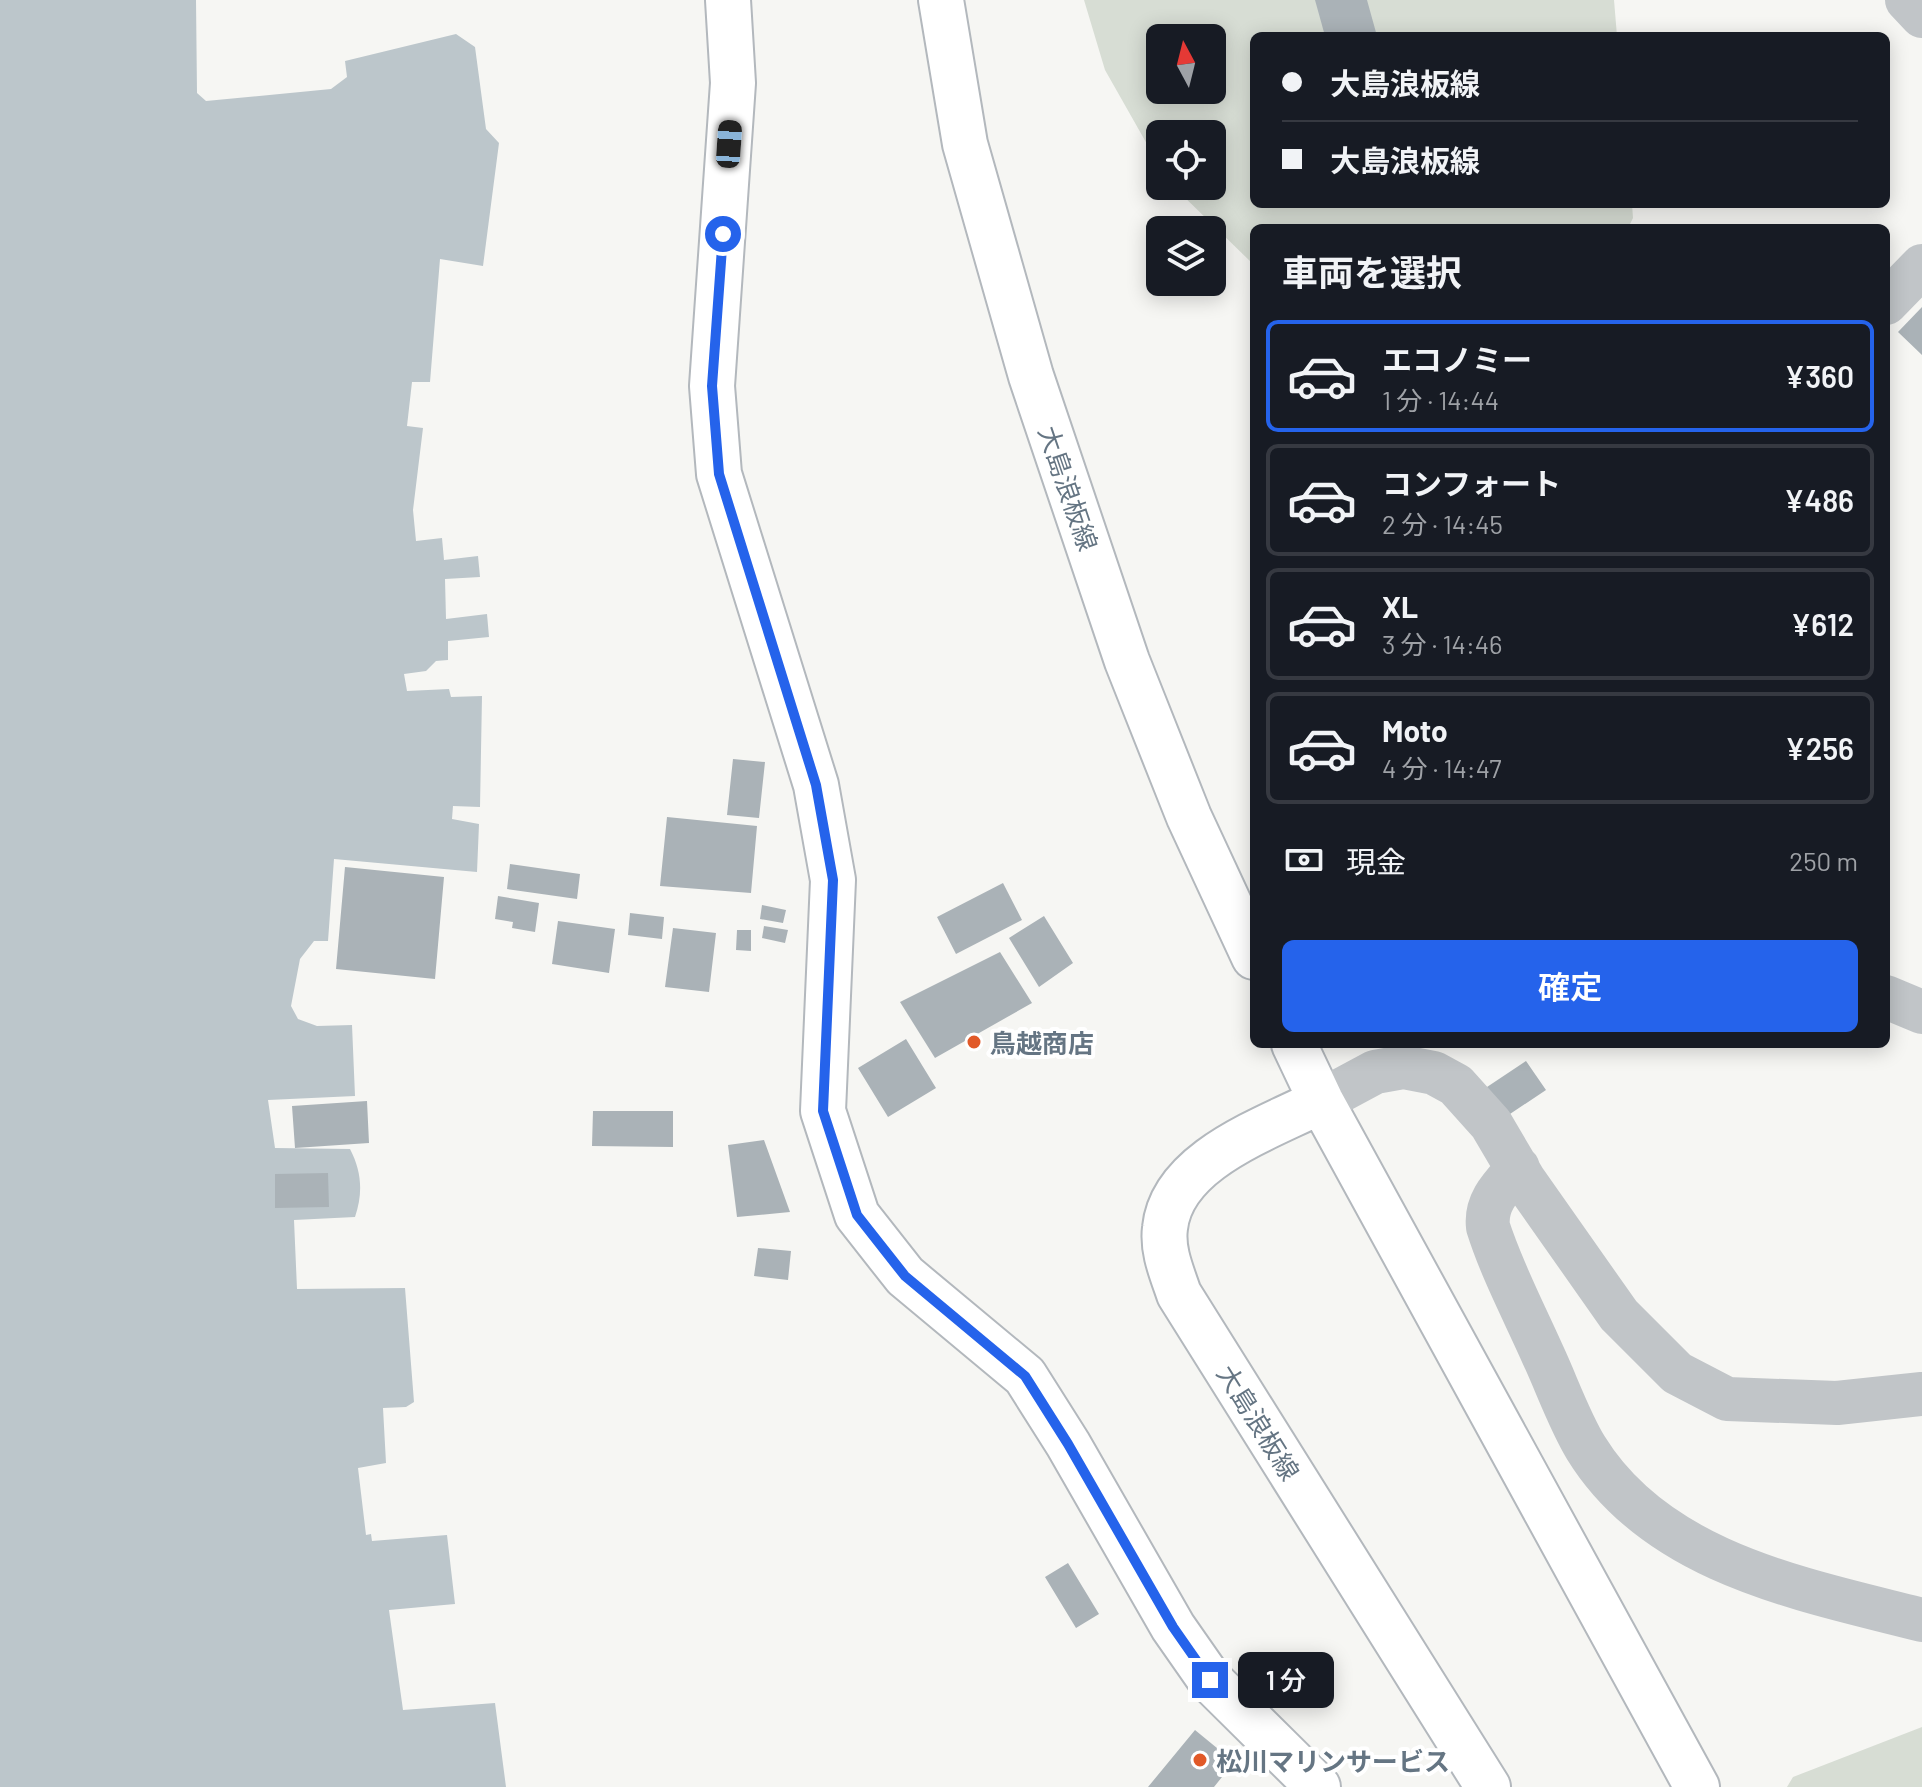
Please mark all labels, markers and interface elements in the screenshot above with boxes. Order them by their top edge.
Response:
north arrow [1146,24,1226,104]
map controls [1146,24,1226,296]
text: 大島浪板線 [1330,65,1480,101]
car [715,119,743,169]
button: locate [1146,120,1226,200]
text: 大島浪板線 [1330,142,1480,178]
route start [705,216,741,252]
button: layers [1146,216,1226,296]
text: 車両を選択 [1282,250,1462,293]
icon: car [1286,340,1358,412]
text: エコノミー [1382,341,1532,377]
text: ¥360 [1785,358,1854,394]
text: 1 分 · 14:44 [1382,384,1499,415]
street label: 大島浪板線 [1033,421,1105,555]
icon: car [1286,464,1358,536]
text: コンフォート [1382,465,1561,501]
text: ¥486 [1784,482,1854,518]
text: 2 分 · 14:45 [1382,508,1503,539]
icon: car [1286,588,1358,660]
text: XL [1382,588,1418,624]
text: ¥612 [1791,606,1854,642]
text: 3 分 · 14:46 [1382,628,1502,659]
icon: car [1286,712,1358,784]
text: Moto [1382,712,1448,748]
text: ¥256 [1785,730,1854,766]
text: 4 分 · 14:47 [1382,752,1501,783]
icon: cash [1282,838,1326,882]
text: 現金 [1346,843,1406,879]
text: 250 m [1789,845,1858,876]
button: 確定 [1282,940,1858,1032]
place label: 鳥越商店 [990,1027,1094,1058]
marker: 鳥越商店 [965,1033,983,1051]
street label: 大島浪板線 [1211,1359,1307,1485]
callout: 1 分 [1238,1652,1334,1708]
route end [1192,1662,1228,1698]
text: 1 分 [1266,1664,1306,1695]
place label: 松川マリンサービス [1216,1745,1450,1776]
marker: 松川マリンサービス [1191,1751,1209,1769]

